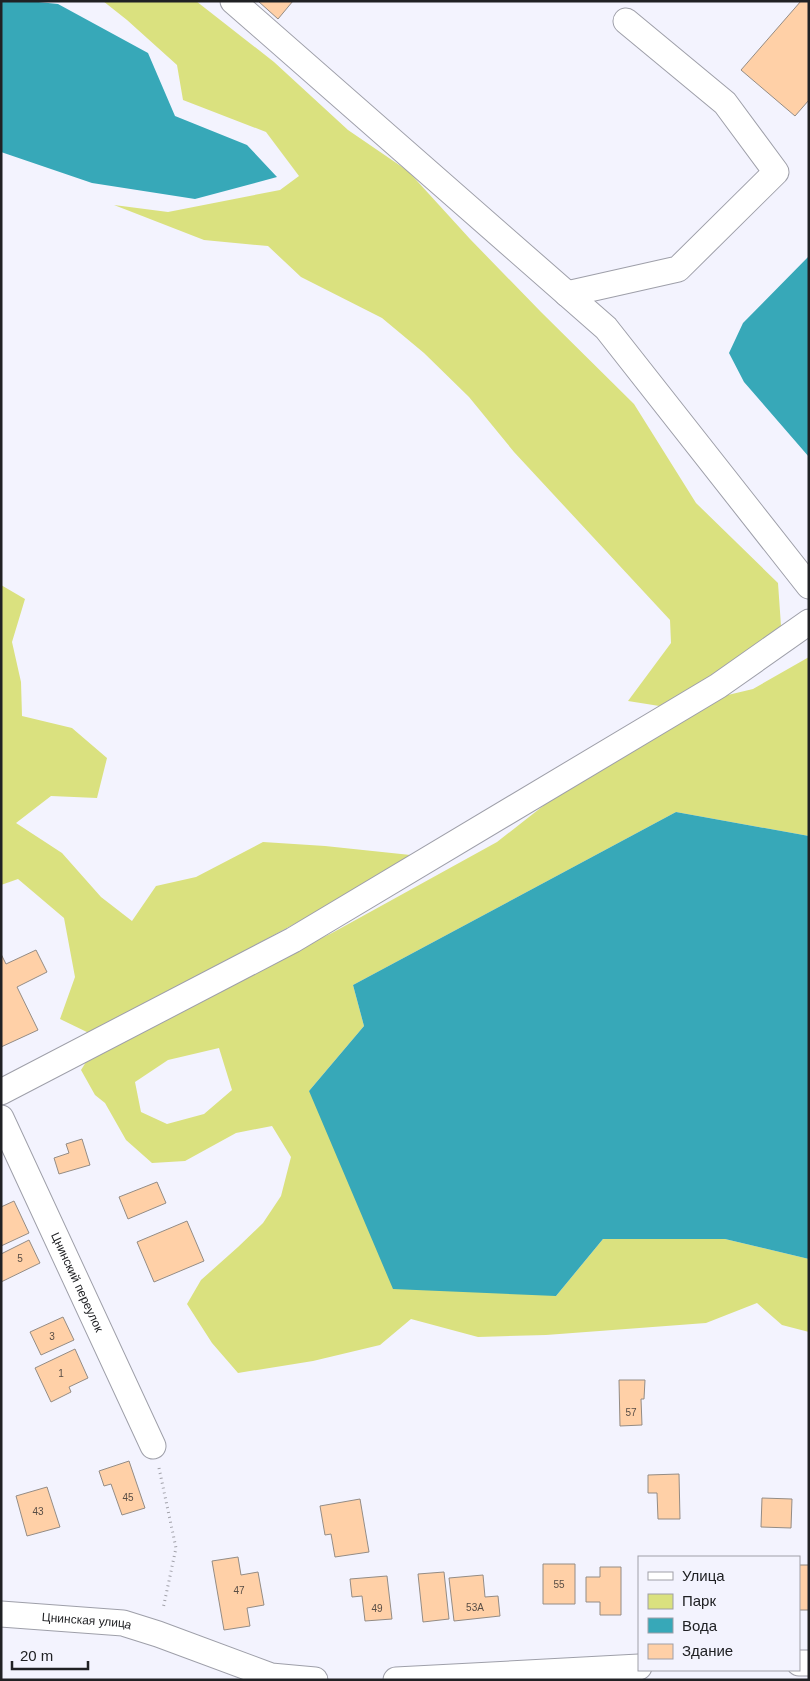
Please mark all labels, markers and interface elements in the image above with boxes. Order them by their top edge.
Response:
street label: Цнинский переулок [48,1230,107,1335]
house number: 5 [17,1253,23,1264]
house number: 3 [49,1331,55,1342]
house number: 1 [58,1368,64,1379]
house number: 57 [625,1407,637,1418]
house number: 45 [122,1492,134,1503]
house number: 43 [32,1506,44,1517]
legend [638,1556,800,1671]
text: Улица [682,1567,725,1584]
house number: 55 [553,1579,565,1590]
house number: 47 [233,1585,245,1596]
text: Парк [682,1592,716,1609]
house number: 53А [466,1602,484,1613]
house number: 49 [371,1603,383,1614]
street label: Цнинская улица [41,1610,134,1632]
text: Вода [682,1617,718,1634]
scale bar [12,1638,89,1670]
text: Здание [682,1642,733,1659]
text: 20 m [20,1647,53,1664]

